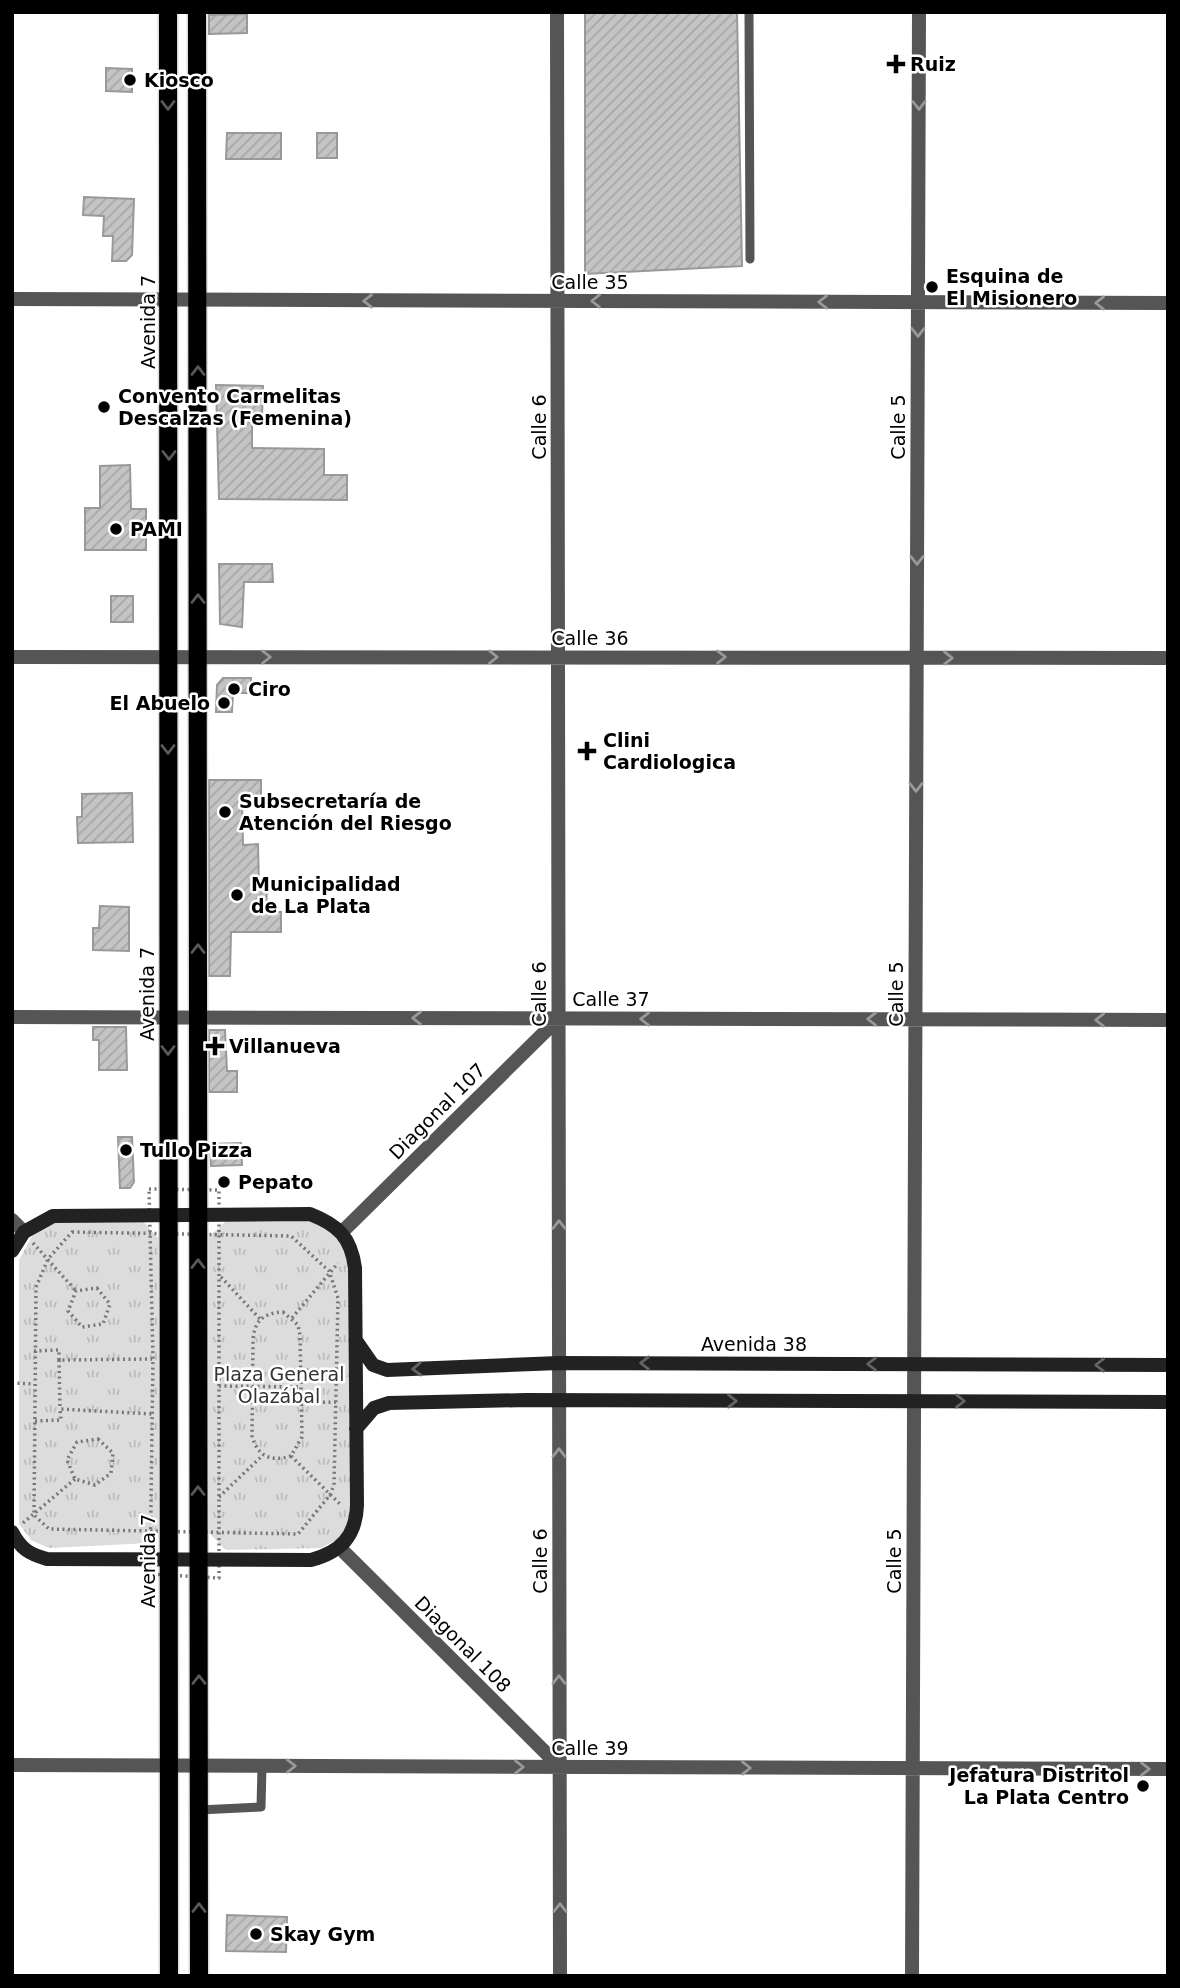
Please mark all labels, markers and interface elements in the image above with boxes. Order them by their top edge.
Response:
place label: Ruiz [910,53,956,75]
marker: Ruiz [888,56,904,72]
place label: Kiosco [144,69,214,91]
marker: Kiosco [122,72,138,88]
one-way arrow [160,100,176,111]
one-way arrow [911,100,927,111]
place label: Esquina de El Misionero [946,265,1077,309]
street label: Calle 35 [551,271,629,293]
street label: Avenida 7 [137,275,159,369]
marker: Esquina de El Misionero [924,279,940,295]
one-way arrow [362,293,373,309]
one-way arrow [590,293,600,309]
one-way arrow [817,294,828,310]
one-way arrow [1094,295,1104,311]
one-way arrow [910,328,926,338]
one-way arrow [190,366,206,376]
place label: Convento Carmelitas Descalzas (Femenina) [118,385,352,429]
street label: Calle 6 [528,394,550,460]
street label: Calle 5 [887,394,909,460]
marker: Convento Carmelitas Descalzas (Femenina) [96,399,112,415]
one-way arrow [161,450,177,461]
place label: PAMI [130,518,183,540]
marker: PAMI [108,521,124,537]
one-way arrow [909,555,925,566]
one-way arrow [190,593,206,604]
street label: Calle 36 [551,627,629,649]
one-way arrow [261,649,272,665]
one-way arrow [489,649,499,665]
one-way arrow [716,649,727,665]
one-way arrow [944,650,954,666]
place label: Ciro [248,678,291,700]
marker: Ciro [226,681,242,697]
place label: El Abuelo [110,692,210,714]
marker: El Abuelo [216,695,232,711]
place label: Clini Cardiologica [603,729,736,773]
marker: Clini Cardiologica [577,741,597,761]
one-way arrow [160,745,176,755]
one-way arrow [908,783,924,793]
place label: Subsecretaría de Atención del Riesgo [239,790,452,834]
marker: Subsecretaría de Atención del Riesgo [217,804,233,820]
place label: Municipalidad de La Plata [251,873,401,917]
marker: Municipalidad de La Plata [229,887,245,903]
one-way arrow [190,943,206,954]
street label: Avenida 7 [136,947,158,1041]
street label: Calle 6 [528,961,550,1027]
street label: Calle 5 [885,961,907,1027]
street label: Calle 37 [572,988,650,1010]
one-way arrow [411,1010,422,1026]
one-way arrow [639,1011,649,1027]
one-way arrow [866,1011,877,1027]
one-way arrow [1094,1012,1104,1028]
place label: Villanueva [229,1035,341,1057]
marker: Villanueva [207,1038,223,1054]
one-way arrow [160,1046,176,1056]
street label: Diagonal 107 [384,1058,490,1164]
place label: Tullo Pizza [140,1139,252,1161]
marker: Tullo Pizza [118,1142,134,1158]
place label: Pepato [238,1171,313,1193]
marker: Pepato [216,1174,232,1190]
one-way arrow [551,1219,567,1230]
one-way arrow [190,1258,206,1268]
street label: Avenida 38 [701,1333,807,1355]
one-way arrow [639,1355,649,1371]
one-way arrow [866,1356,877,1372]
one-way arrow [1094,1357,1104,1373]
one-way arrow [411,1362,422,1377]
park label: Plaza General Olazábal [214,1363,344,1407]
one-way arrow [727,1393,738,1409]
one-way arrow [955,1393,965,1409]
one-way arrow [551,1447,567,1457]
one-way arrow [190,1485,206,1496]
street label: Avenida 7 [137,1514,159,1608]
street label: Calle 6 [529,1528,551,1594]
street label: Calle 5 [883,1528,905,1594]
street label: Diagonal 108 [410,1591,516,1697]
one-way arrow [191,1674,207,1685]
one-way arrow [552,1674,567,1685]
street label: Calle 39 [551,1737,629,1759]
one-way arrow [287,1758,297,1774]
one-way arrow [514,1759,525,1775]
one-way arrow [742,1760,752,1776]
one-way arrow [1141,1761,1151,1777]
place label: Jefatura Distritol La Plata Centro [947,1764,1129,1808]
marker: Jefatura Distritol La Plata Centro [1135,1778,1151,1794]
one-way arrow [191,1902,207,1912]
one-way arrow [552,1902,568,1912]
place label: Skay Gym [270,1923,375,1945]
marker: Skay Gym [248,1926,264,1942]

